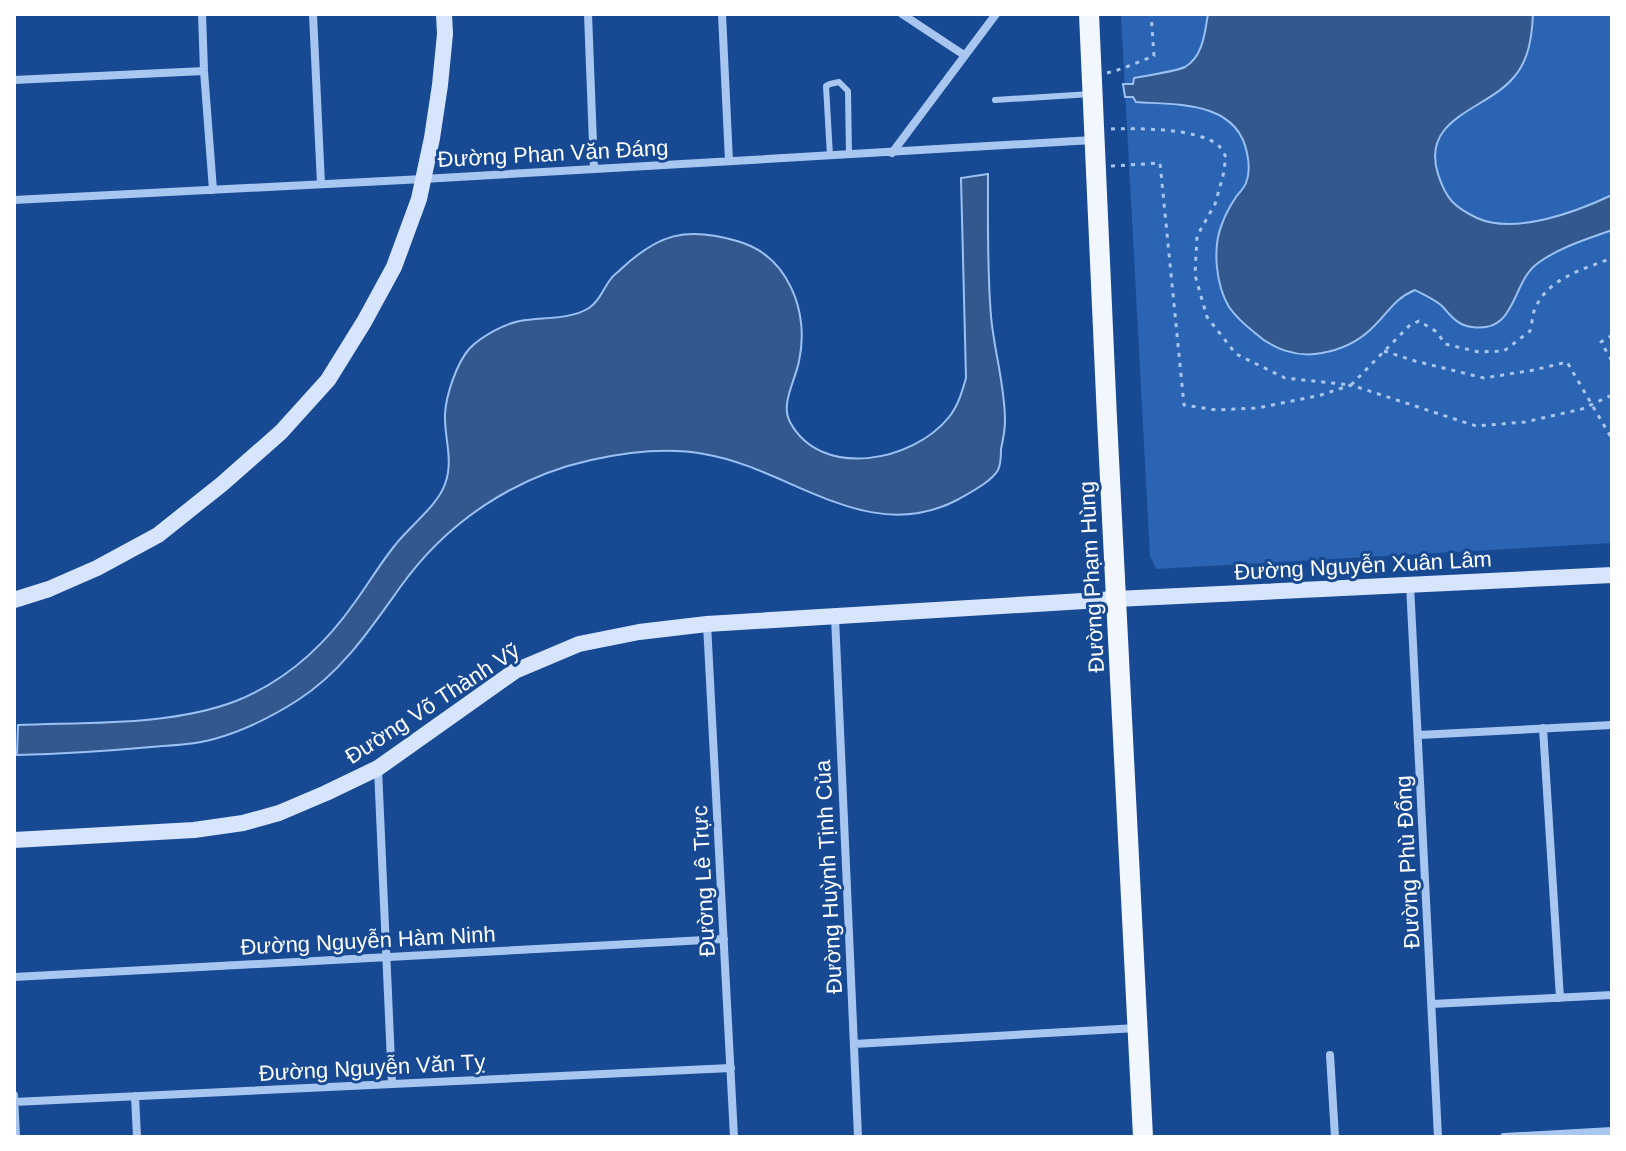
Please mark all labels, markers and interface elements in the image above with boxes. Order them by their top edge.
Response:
street label: Đường Phan Văn Đáng [437,135,669,172]
street label: Đường Phạm Hùng [1074,481,1109,673]
street label: Đường Nguyễn Xuân Lâm [1234,546,1492,585]
street label: Đường Võ Thành Vỹ [341,638,524,769]
street label: Đường Huỳnh Tịnh Của [810,759,847,995]
street label: Đường Phù Đổng [1390,775,1425,949]
street label: Đường Lê Trực [687,805,720,957]
street label: Đường Nguyễn Hàm Ninh [240,921,496,960]
street label: Đường Nguyễn Văn Tỵ [258,1049,486,1086]

